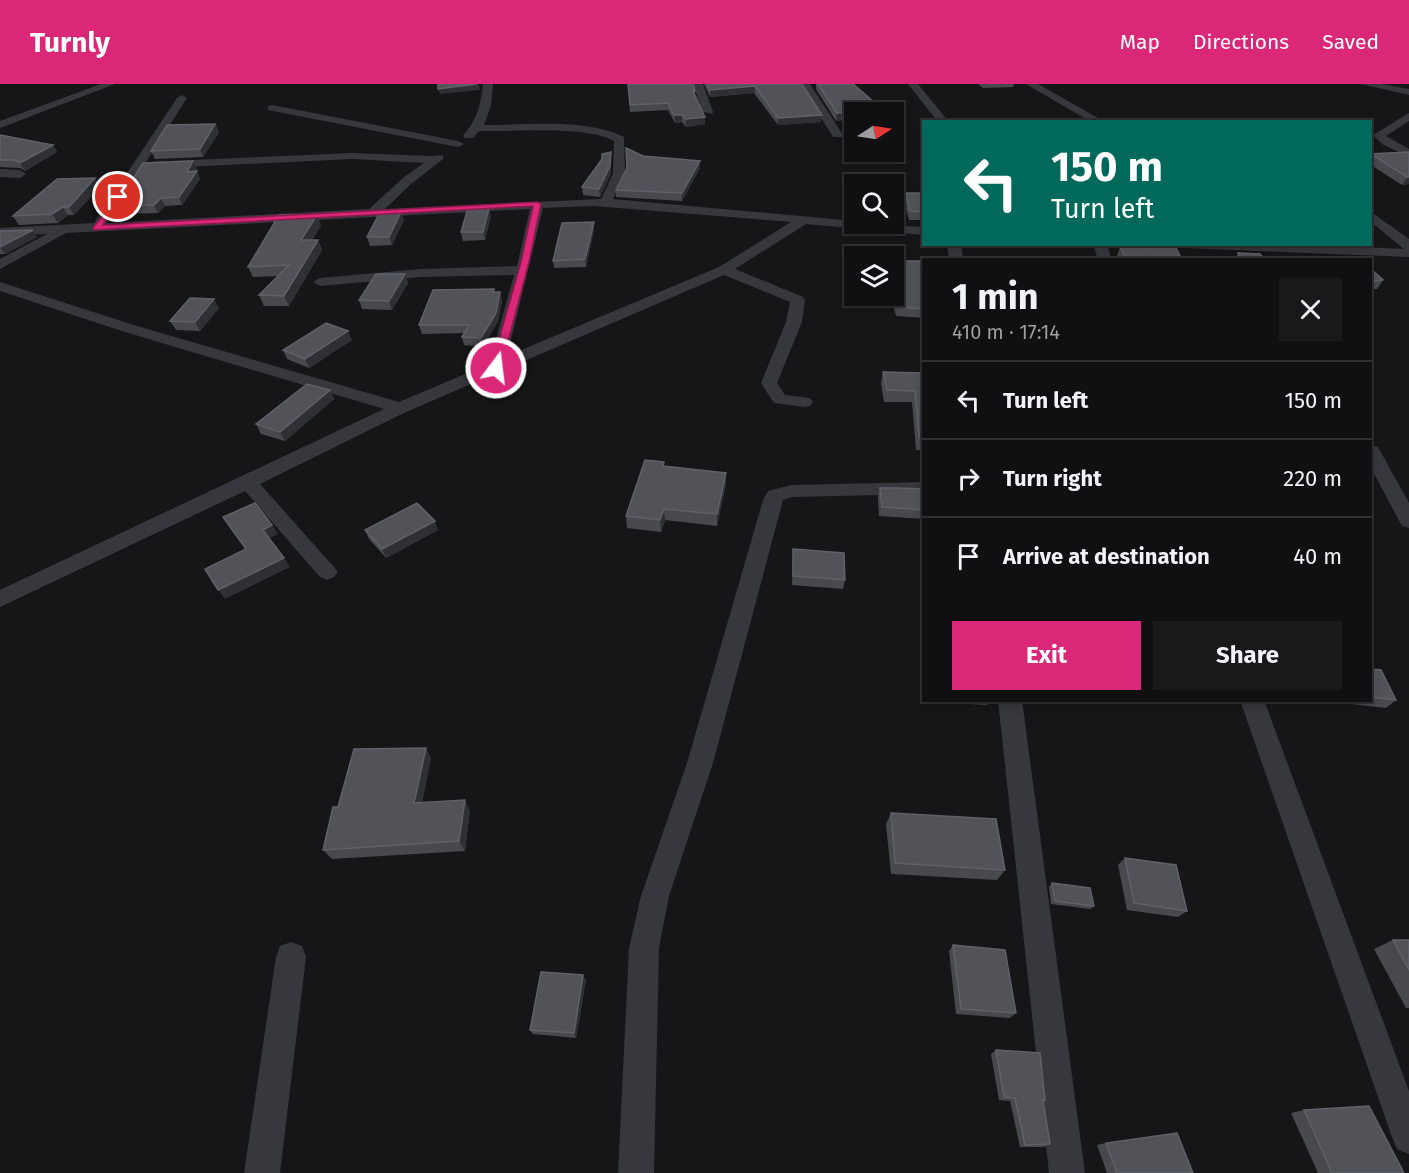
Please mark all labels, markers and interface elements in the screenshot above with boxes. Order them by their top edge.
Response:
text: Turnly [30,26,110,59]
text: Map [1120,29,1160,55]
text: Directions [1193,29,1289,55]
text: Saved [1322,29,1379,55]
north arrow [844,102,904,162]
map controls [844,102,904,306]
text: 150 m [1051,142,1163,192]
icon: left [952,144,1030,222]
pin [92,171,143,222]
button: search [844,174,904,234]
icon: arrive [101,180,134,213]
text: Turn left [1051,193,1154,225]
button: layers [844,246,904,306]
text: 1 min [952,275,1039,319]
button: close [1279,278,1342,341]
text: 410 m · 17:14 [952,320,1060,344]
position arrow [464,336,528,400]
icon: left [952,384,985,417]
text: Turn left [1003,387,1088,414]
text: 150 m [1284,387,1342,414]
icon: right [952,462,985,495]
text: Turn right [1003,465,1102,492]
text: 220 m [1283,465,1342,492]
icon: arrive [952,540,985,573]
text: Arrive at destination [1003,543,1210,570]
text: 40 m [1293,543,1342,570]
button: Exit [952,621,1141,690]
button: Share [1153,621,1342,690]

